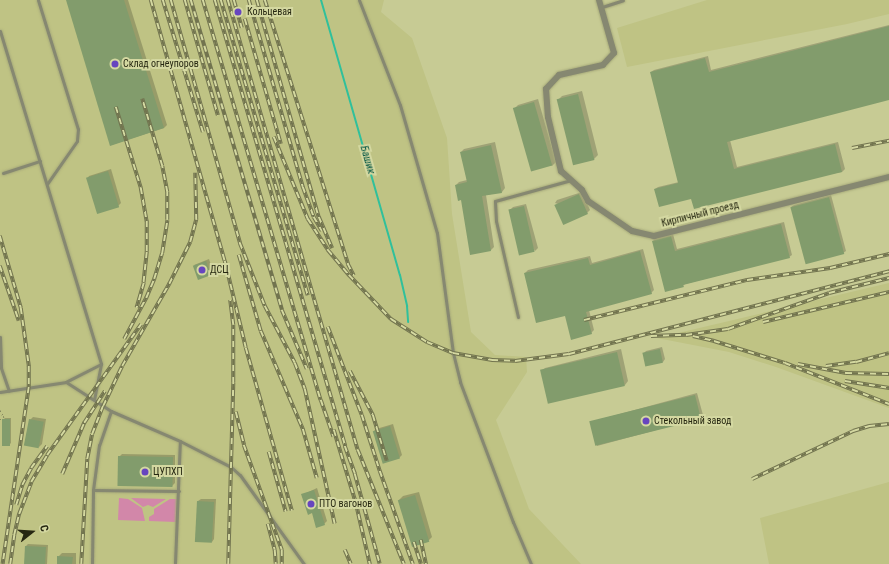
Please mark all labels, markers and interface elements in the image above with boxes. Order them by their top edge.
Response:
marker: Кольцевая [232,6,244,18]
place label: Кольцевая [247,6,292,18]
place label: Склад огнеупоров [123,58,199,70]
marker: Склад огнеупоров [110,59,120,69]
water label: Башик [357,144,377,176]
street label: Кирпичный проезд [660,199,740,229]
place label: ДСЦ [210,264,229,276]
marker: ДСЦ [197,265,207,275]
place label: Стекольный завод [654,415,731,427]
marker: Стекольный завод [641,416,651,426]
place label: ЦУПХП [153,466,183,478]
marker: ЦУПХП [140,467,150,477]
place label: ПТО вагонов [319,498,372,510]
marker: ПТО вагонов [306,499,316,509]
north arrow [12,512,52,552]
text: С [37,523,51,533]

